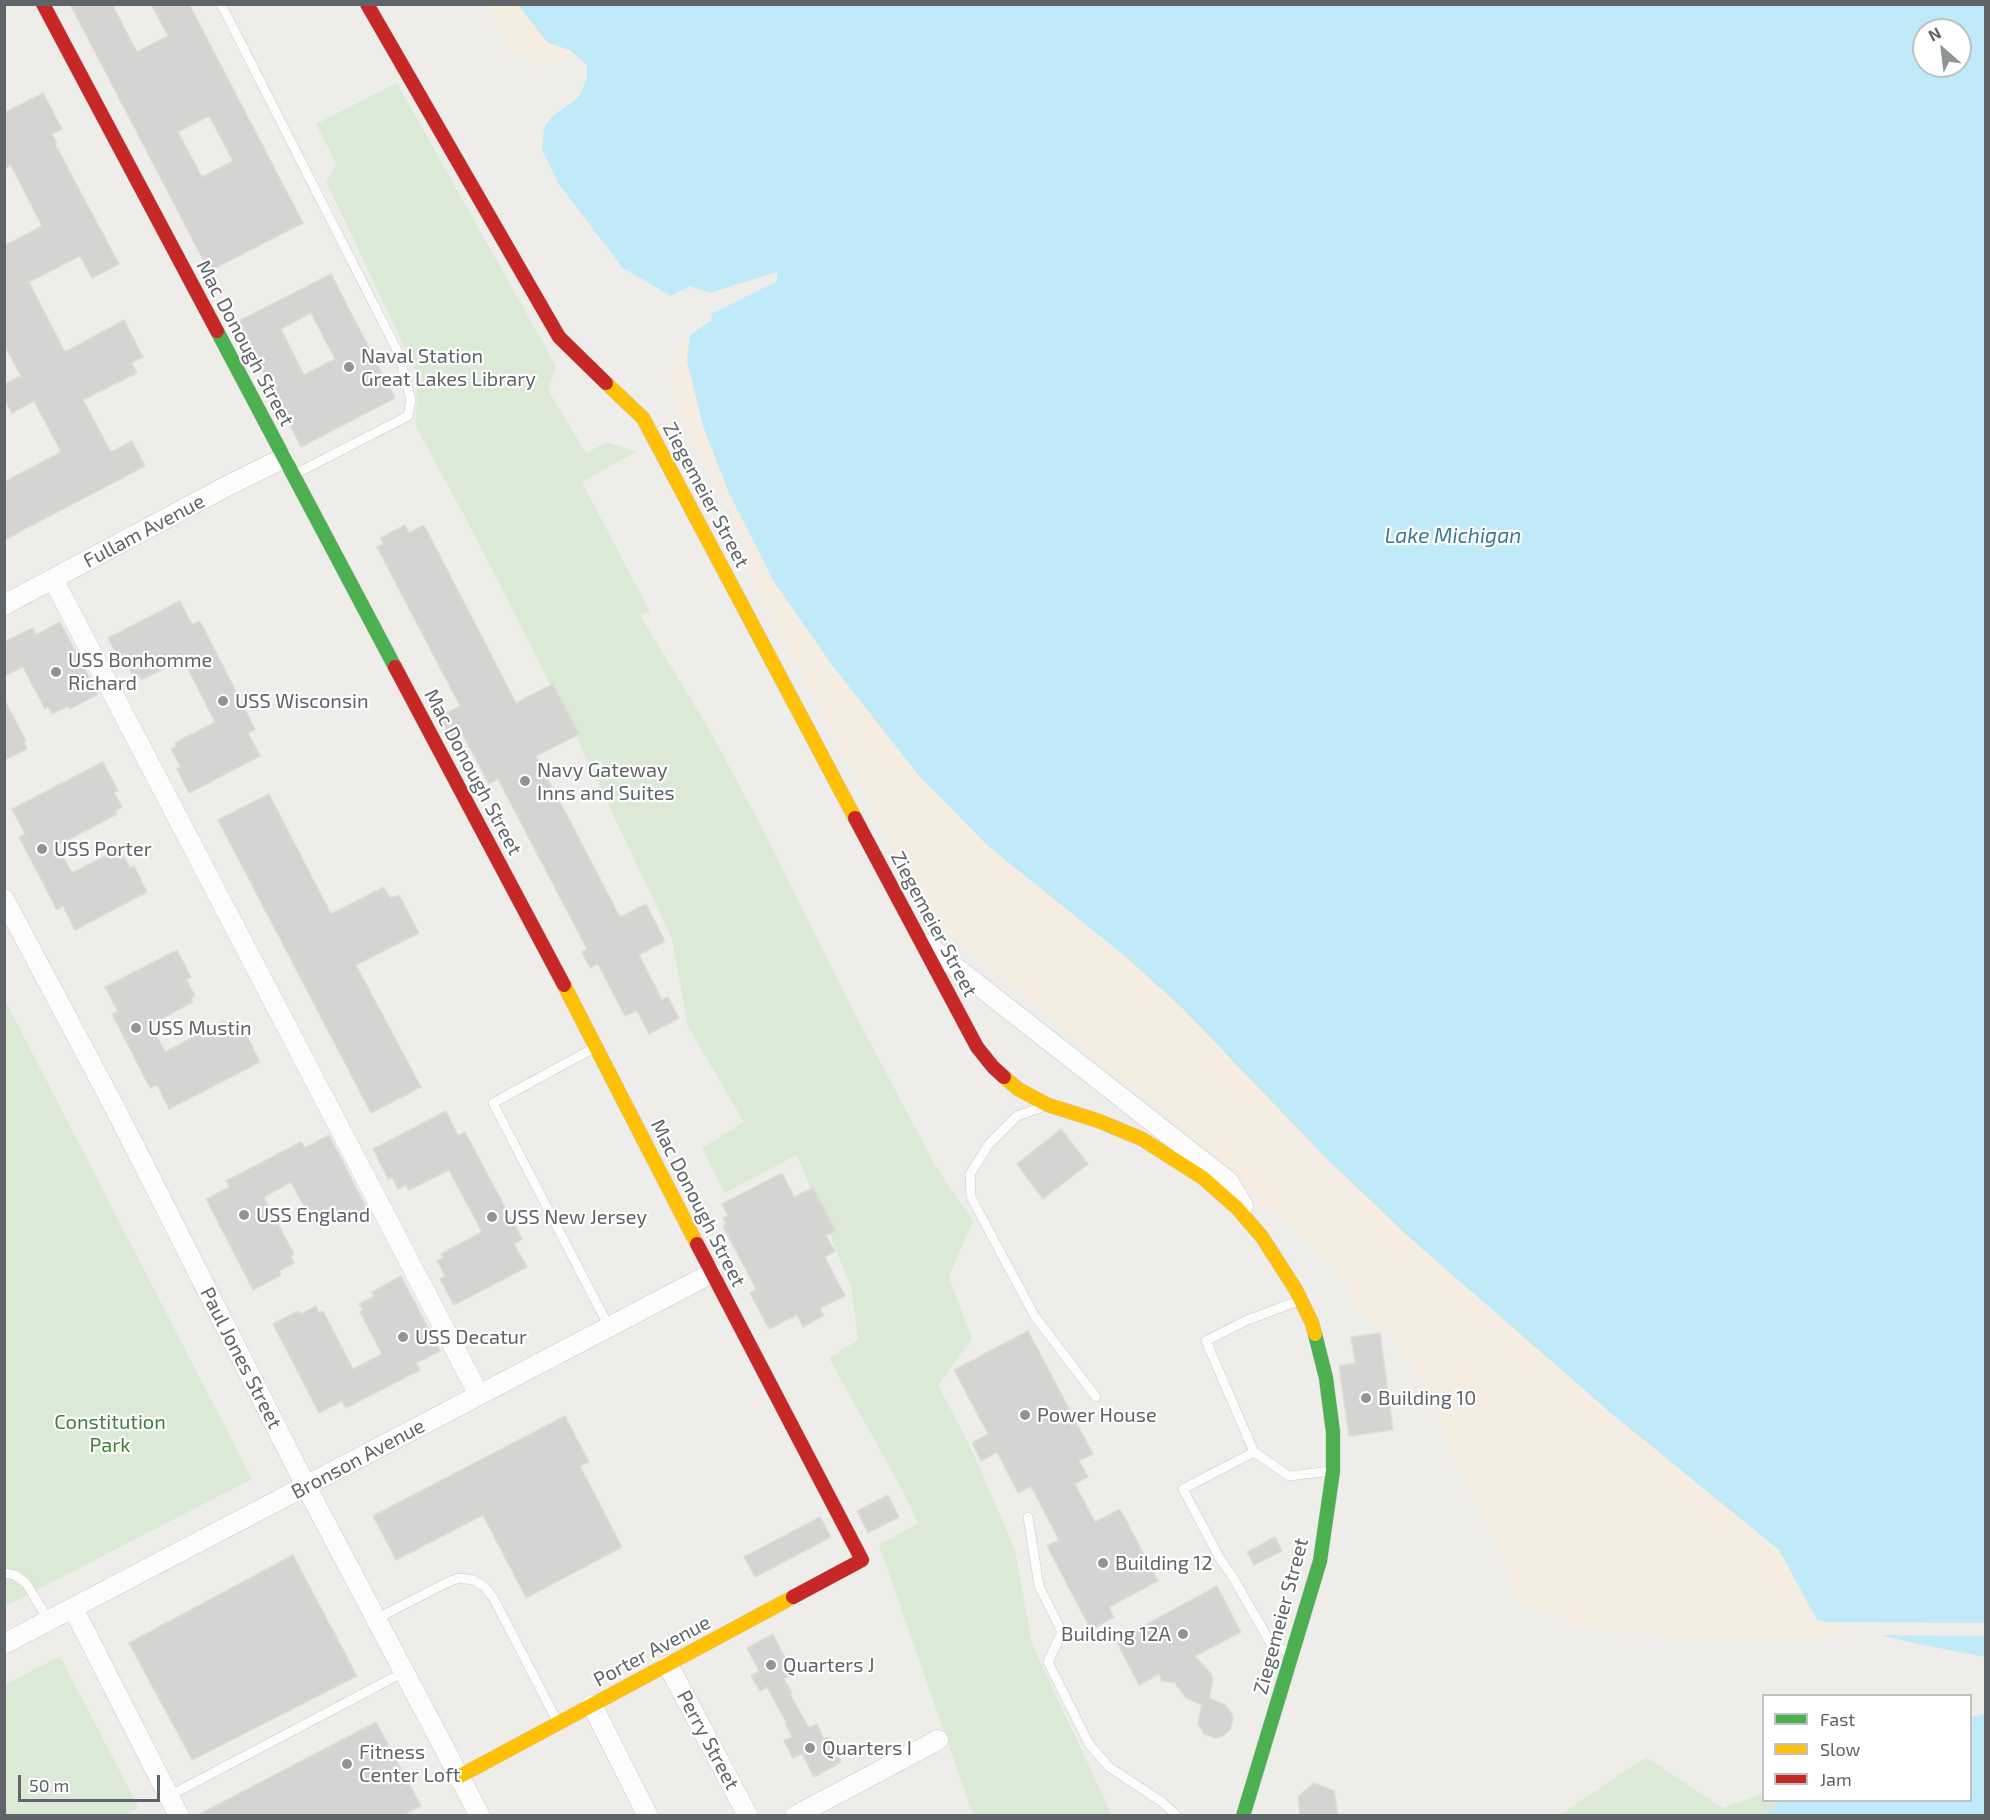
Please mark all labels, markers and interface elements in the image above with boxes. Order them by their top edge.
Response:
north arrow [1912,18,1972,78]
text: N [1925,22,1944,45]
street label: Mac Donough Street [191,256,299,430]
place label: Naval Station Great Lakes Library [361,344,536,391]
marker: Naval Station Great Lakes Library [342,360,356,374]
street label: Ziegemeier Street [658,418,754,572]
street label: Fullam Avenue [79,489,209,573]
water label: Lake Michigan [1385,523,1521,549]
place label: USS Bonhomme Richard [68,648,212,695]
marker: USS Bonhomme Richard [49,665,63,679]
street label: Mac Donough Street [419,685,527,859]
place label: USS Wisconsin [235,689,369,713]
marker: USS Wisconsin [216,694,230,708]
place label: Navy Gateway Inns and Suites [537,758,675,805]
marker: Navy Gateway Inns and Suites [518,774,532,788]
place label: USS Porter [54,837,152,861]
marker: USS Porter [35,842,49,856]
street label: Ziegemeier Street [886,847,982,1001]
place label: USS Mustin [148,1016,252,1040]
marker: USS Mustin [129,1021,143,1035]
street label: Mac Donough Street [645,1115,751,1291]
place label: USS England [256,1203,370,1227]
place label: USS New Jersey [504,1205,647,1229]
marker: USS England [237,1208,251,1222]
marker: USS New Jersey [485,1210,499,1224]
street label: Paul Jones Street [195,1283,287,1433]
place label: USS Decatur [415,1325,527,1349]
marker: USS Decatur [396,1330,410,1344]
place label: Building 10 [1378,1386,1476,1410]
marker: Building 10 [1359,1391,1373,1405]
place label: Power House [1037,1403,1157,1427]
marker: Power House [1018,1408,1032,1422]
park label: Constitution Park [54,1410,166,1457]
street label: Bronson Avenue [287,1414,429,1504]
street label: Ziegemeier Street [1249,1535,1313,1697]
place label: Building 12 [1115,1551,1213,1575]
marker: Building 12 [1096,1556,1110,1570]
street label: Porter Avenue [589,1610,715,1692]
place label: Building 12A [1061,1622,1171,1646]
marker: Building 12A [1176,1627,1190,1641]
place label: Quarters J [783,1653,875,1677]
marker: Quarters J [764,1658,778,1672]
street label: Perry Street [672,1686,744,1794]
legend [1762,1694,1972,1802]
text: Fast [1820,1708,1855,1730]
place label: Quarters I [822,1736,912,1760]
text: Slow [1820,1738,1860,1760]
place label: Fitness Center Loft [359,1740,460,1787]
marker: Quarters I [803,1741,817,1755]
marker: Fitness Center Loft [340,1757,354,1771]
scale bar [21,1763,164,1801]
text: Jam [1820,1768,1852,1790]
text: 50 m [29,1774,69,1796]

